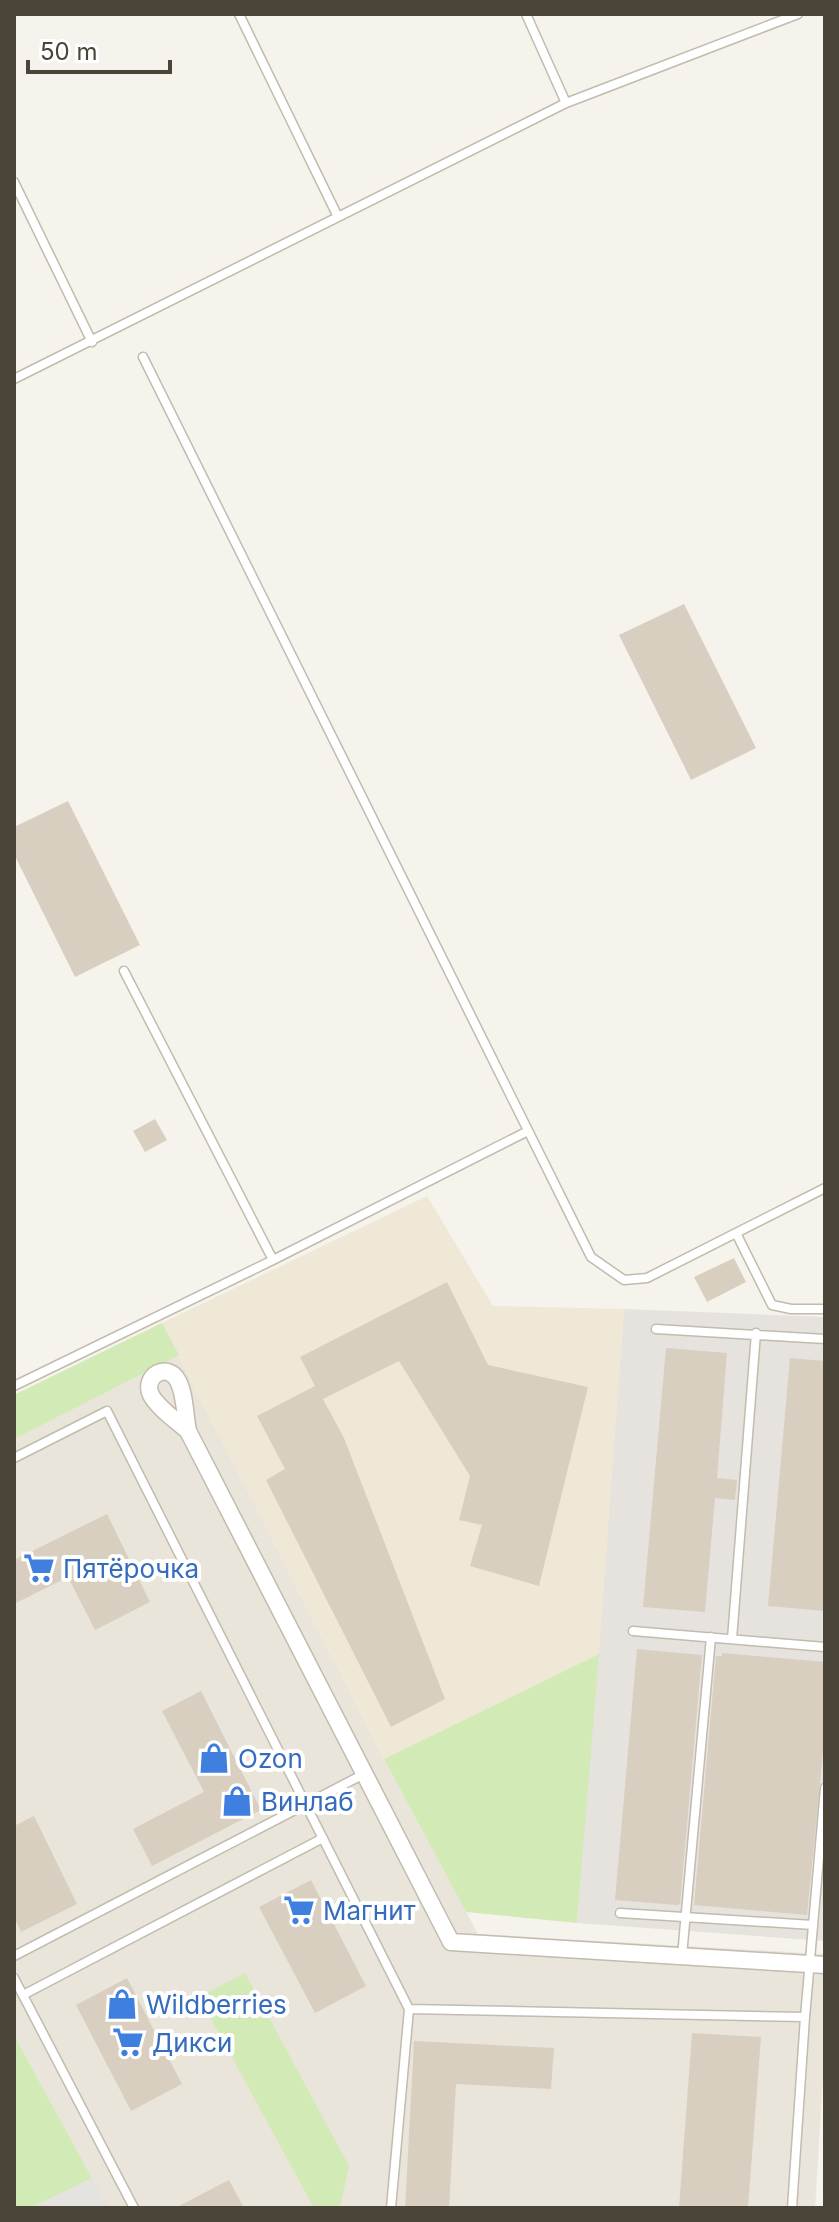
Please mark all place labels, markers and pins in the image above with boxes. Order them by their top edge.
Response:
supermarket icon: Пятёрочка [22,1551,56,1585]
place label: Пятёрочка [63,1553,199,1584]
shop icon: Ozon [197,1741,231,1775]
place label: Ozon [238,1743,303,1774]
shop icon: Винлаб [220,1784,254,1818]
place label: Винлаб [261,1786,354,1817]
supermarket icon: Магнит [282,1893,316,1927]
place label: Магнит [323,1895,416,1926]
shop icon: Wildberries [105,1987,139,2021]
place label: Wildberries [146,1989,287,2020]
supermarket icon: Дикси [111,2025,145,2059]
place label: Дикси [152,2027,232,2058]

